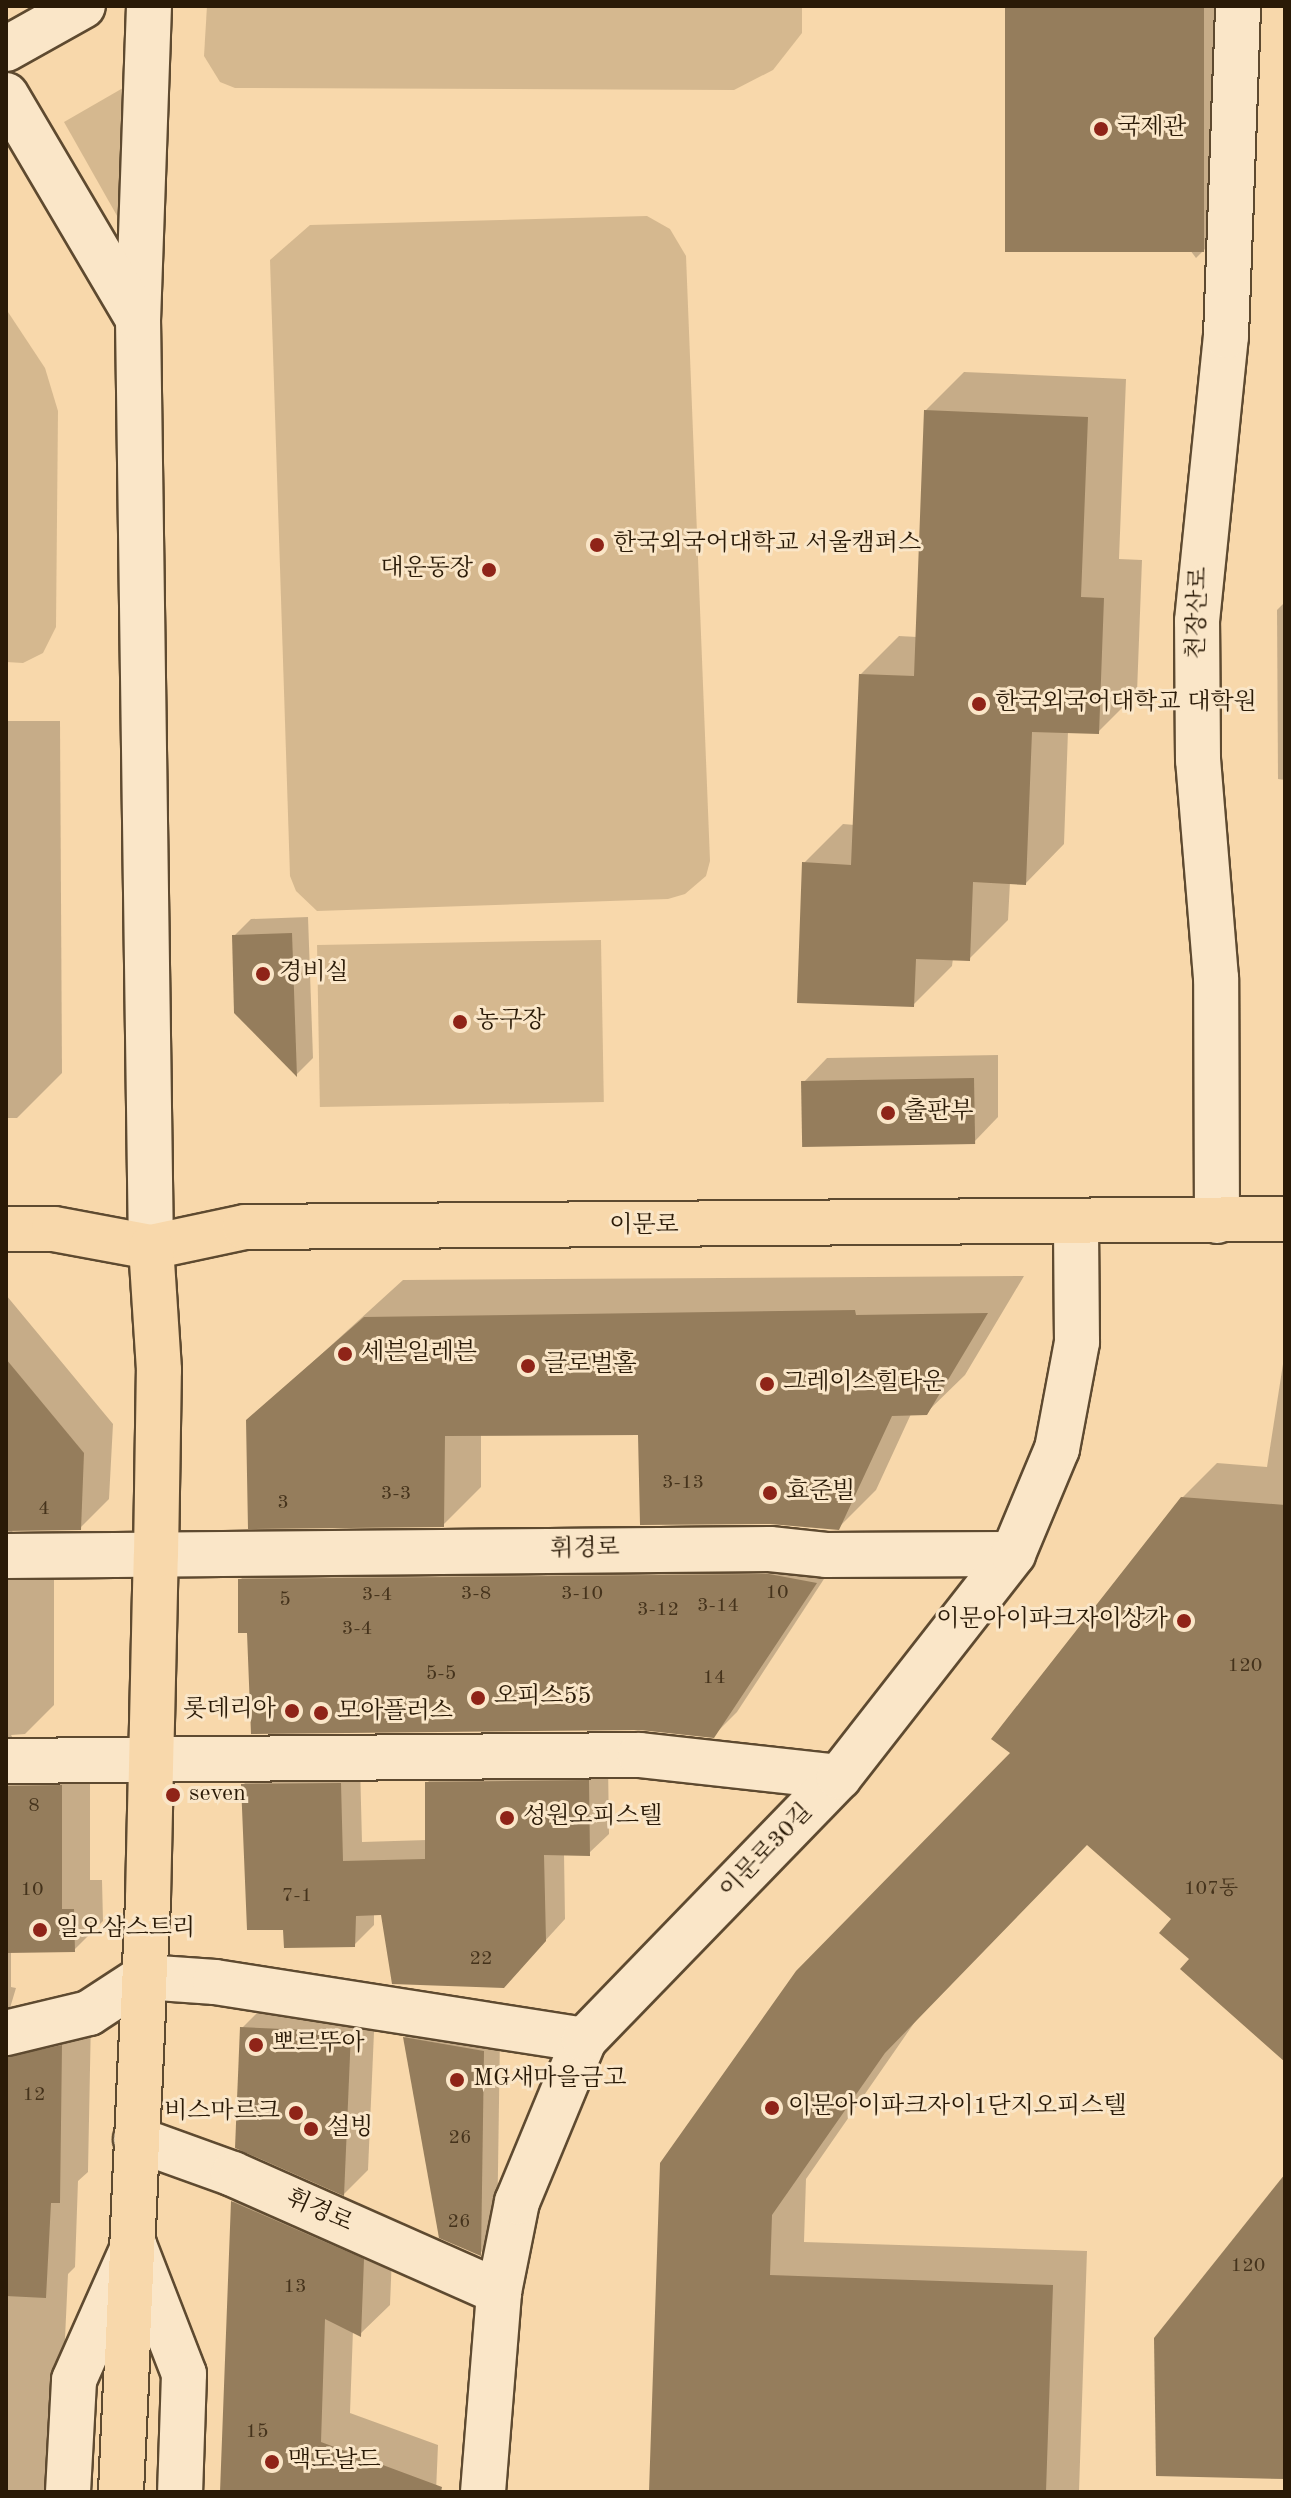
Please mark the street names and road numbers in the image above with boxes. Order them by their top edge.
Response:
street label: 천장산로 [1183,566,1215,660]
street label: 이문로 [609,1213,679,1241]
street label: 휘경로 [550,1535,620,1565]
street label: 이문로30길 [715,1799,819,1905]
street label: 휘경로 [281,2185,357,2239]

